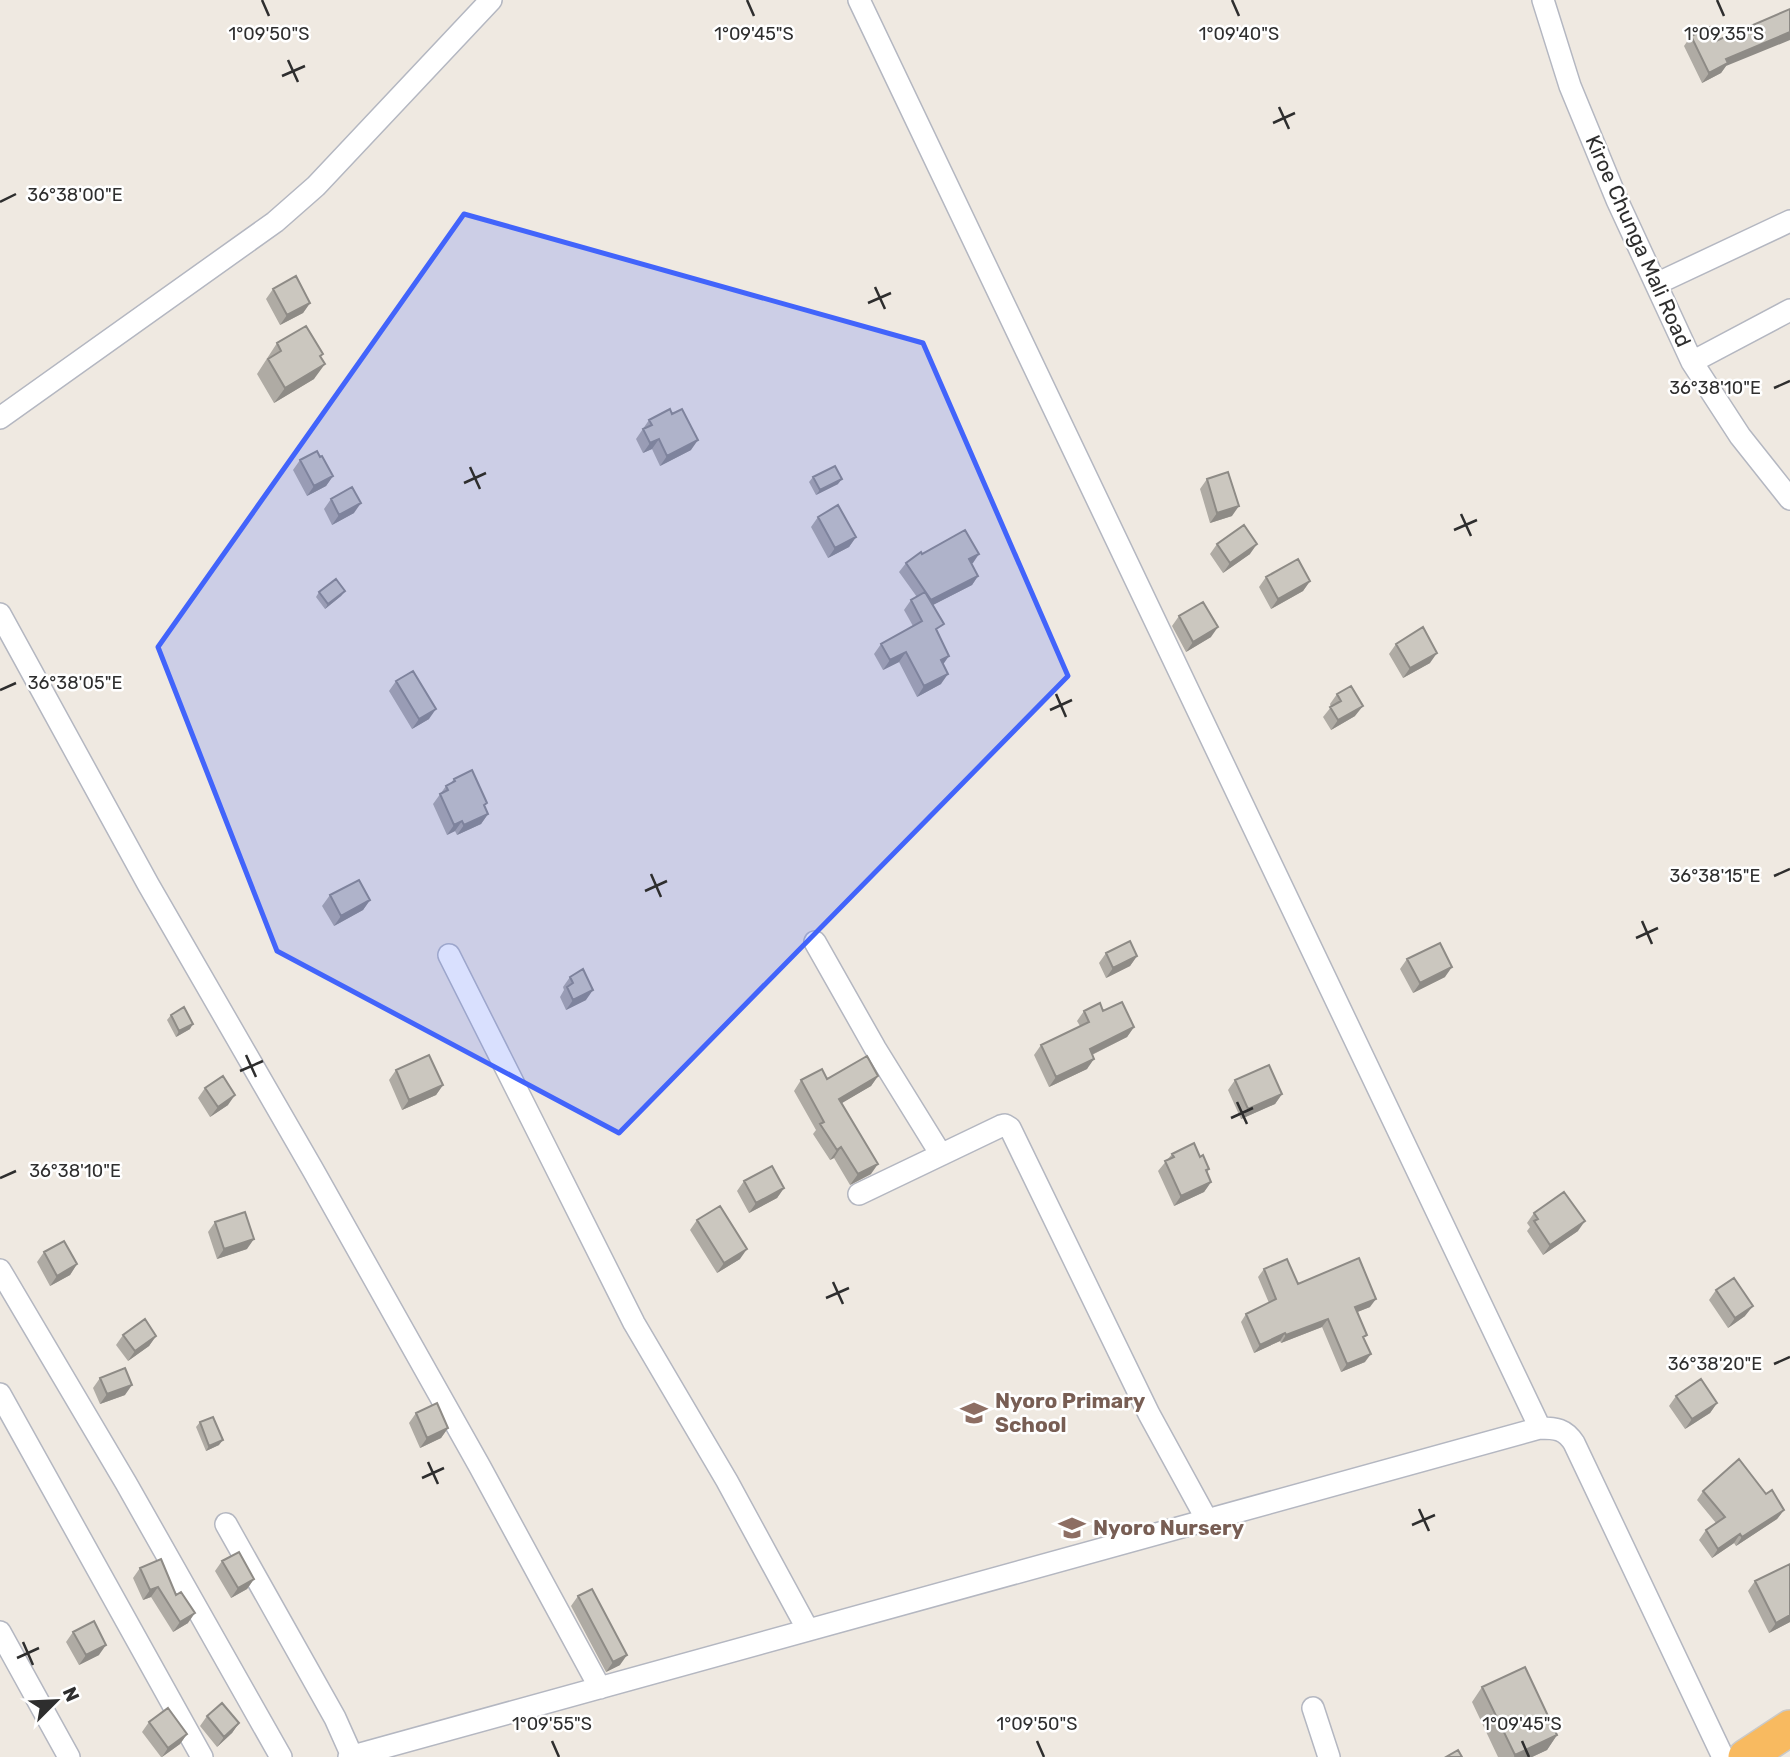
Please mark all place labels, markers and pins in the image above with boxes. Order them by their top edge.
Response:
place label: Nyoro Primary School [995,1388,1146,1437]
school or university icon: Nyoro Primary School [959,1398,989,1428]
school or university icon: Nyoro Nursery [1057,1513,1087,1543]
place label: Nyoro Nursery [1093,1515,1245,1540]

